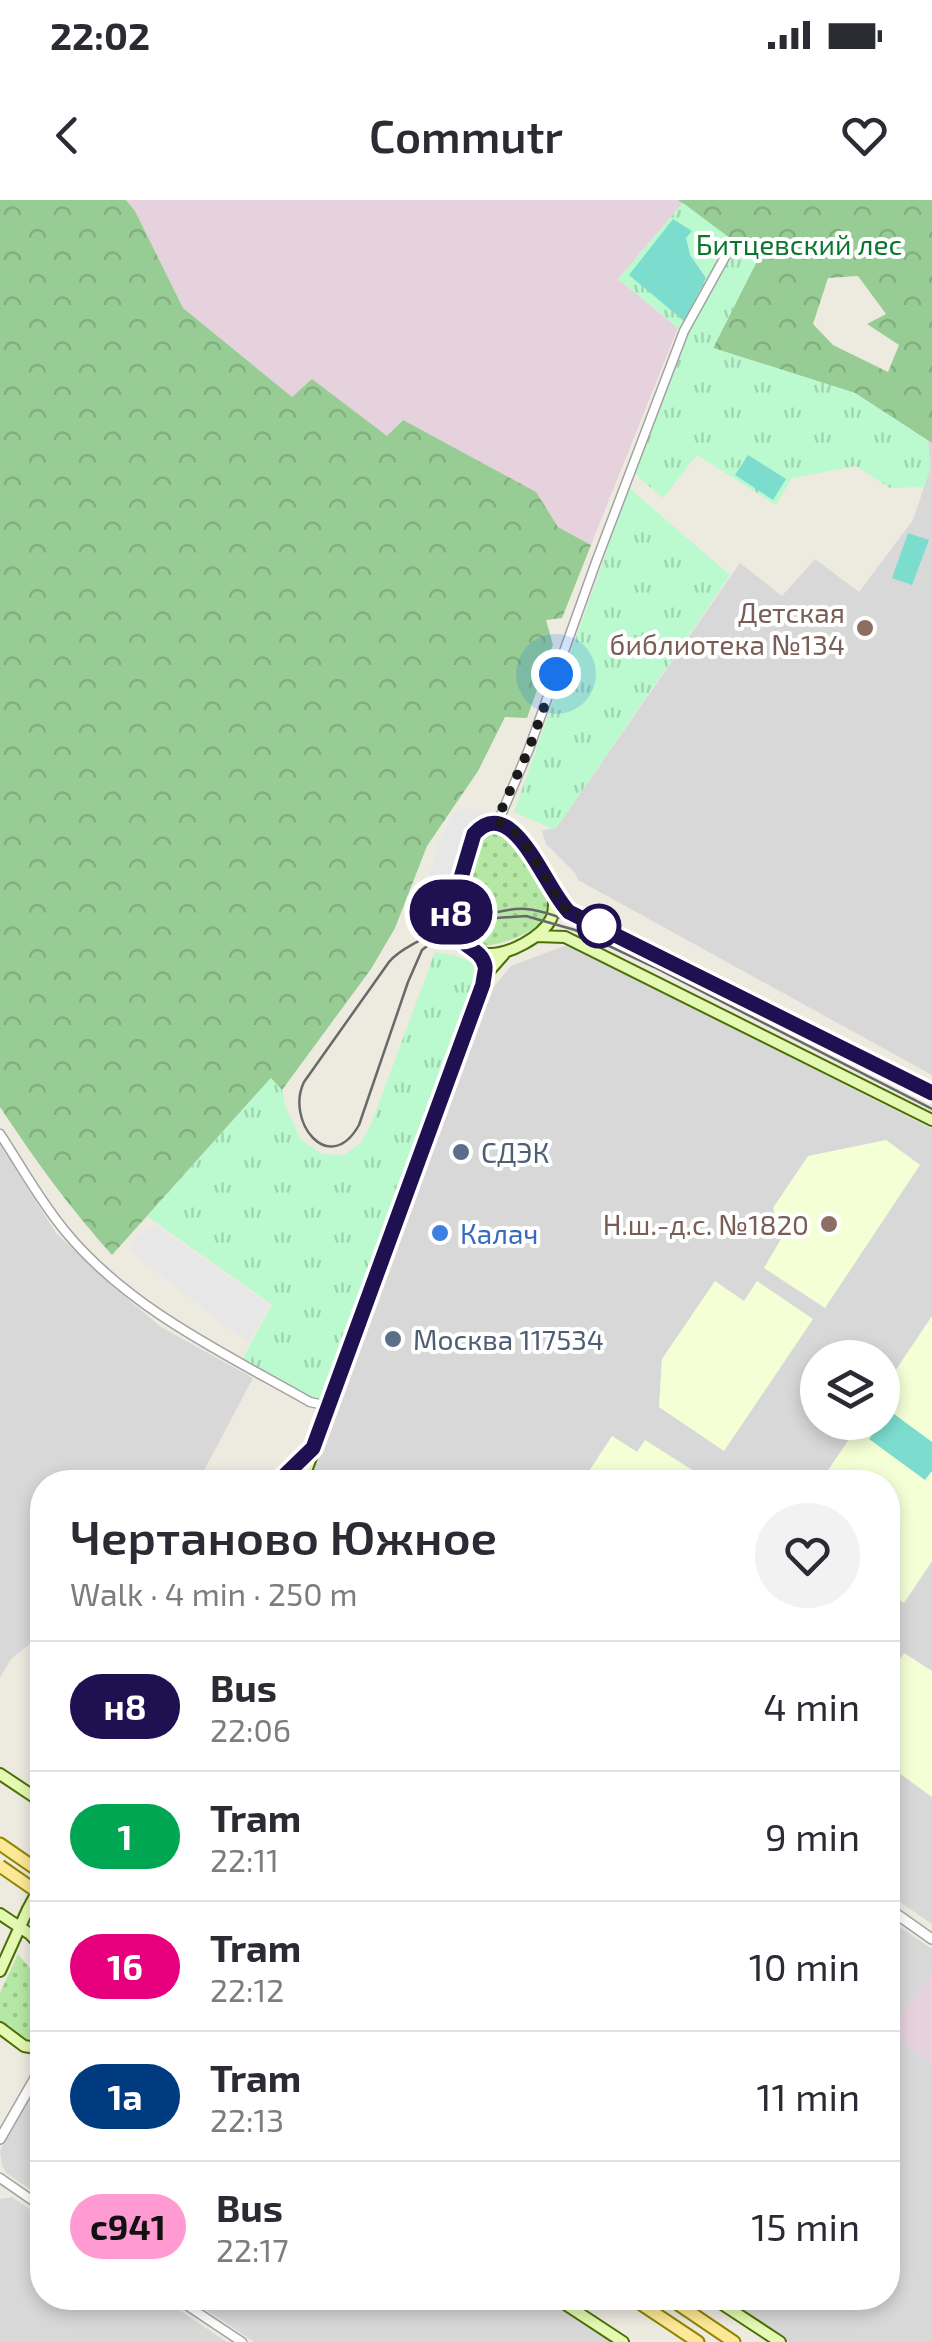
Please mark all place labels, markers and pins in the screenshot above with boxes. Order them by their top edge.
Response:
place label: Детская библиотека №134 [609,595,845,661]
marker: Детская библиотека №134 [854,617,876,639]
unlabelled marker [578,905,620,947]
place label: СДЭК [481,1135,549,1169]
marker: СДЭК [450,1141,472,1163]
place label: Н.ш.-д.с. №1820 [603,1207,809,1241]
marker: Н.ш.-д.с. №1820 [818,1213,840,1235]
place label: Калач [460,1216,538,1250]
marker: Калач [429,1222,451,1244]
place label: Москва 117534 [413,1322,604,1356]
marker: Москва 117534 [382,1328,404,1350]

